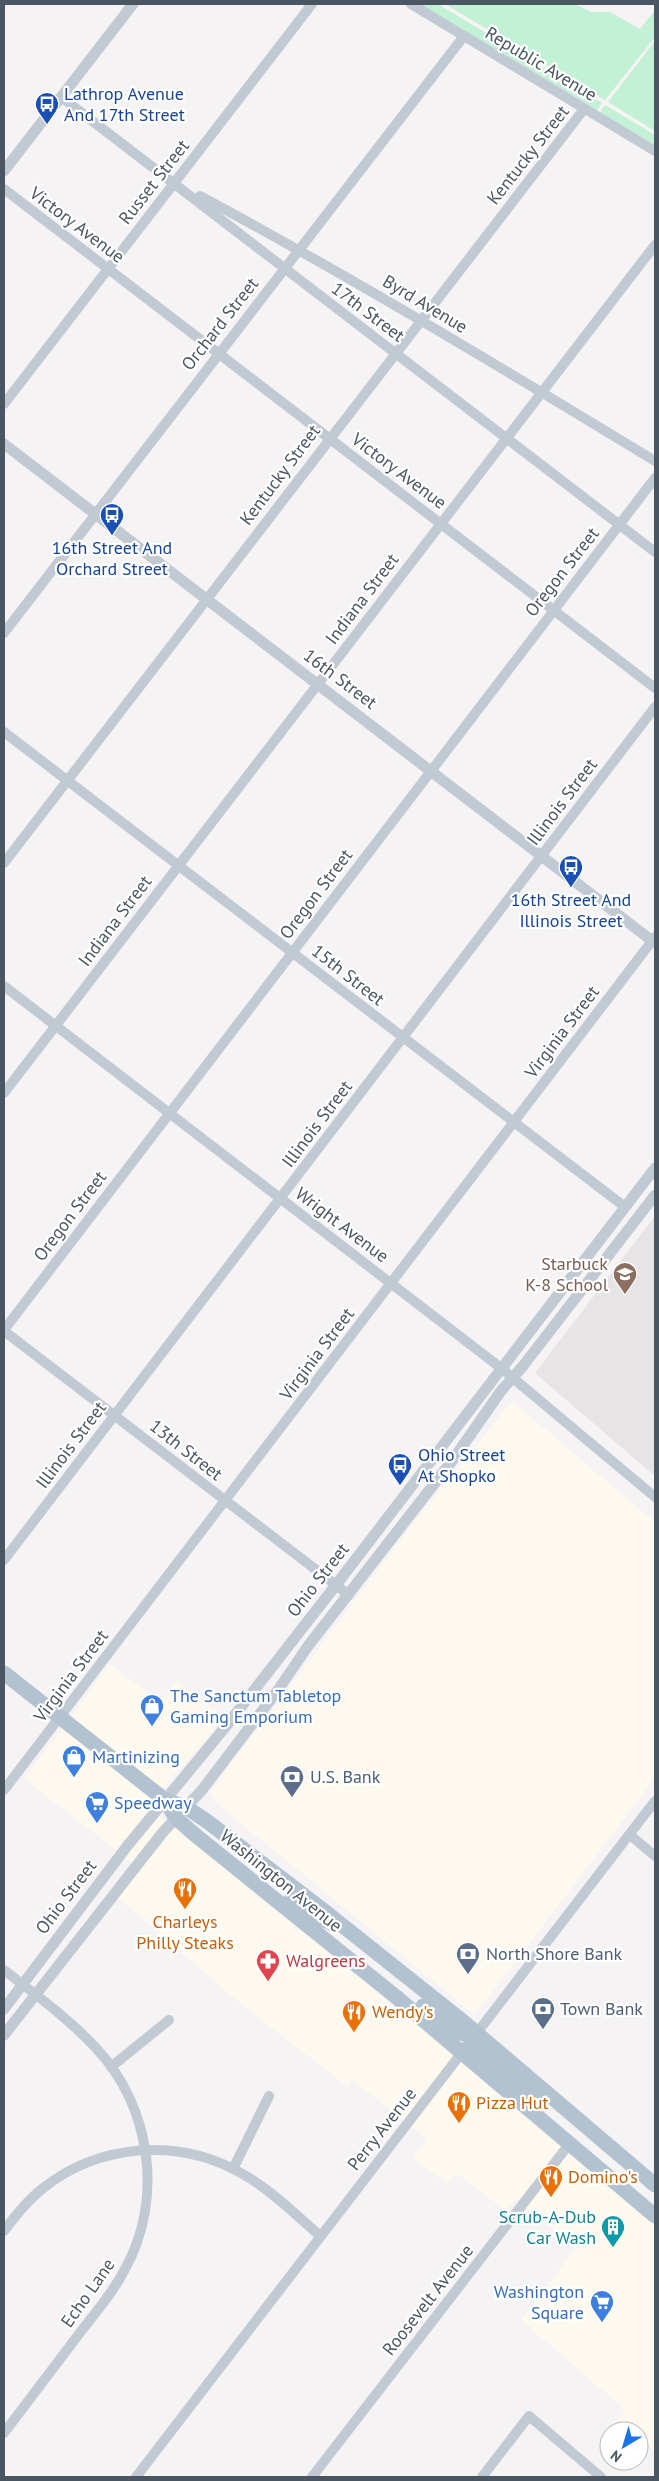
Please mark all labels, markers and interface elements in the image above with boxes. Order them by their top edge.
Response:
street label: Republic Avenue [481,21,601,106]
place label: Lathrop Avenue And 17th Street [64,82,185,126]
bus stop icon: Lathrop Avenue And 17th Street [34,91,60,125]
street label: Kentucky Street [482,100,574,209]
street label: Russet Street [113,135,194,229]
street label: Victory Avenue [24,181,129,268]
street label: Byrd Avenue [379,269,472,338]
street label: Orchard Street [176,273,263,375]
street label: 17th Street [327,277,410,347]
street label: Kentucky Street [234,420,325,530]
street label: Victory Avenue [346,427,451,514]
bus stop icon: 16th Street And Orchard Street [99,502,125,536]
street label: Oregon Street [520,522,604,621]
place label: 16th Street And Orchard Street [52,536,172,580]
street label: Indiana Street [320,549,403,649]
street label: 16th Street [299,643,382,714]
street label: Illinois Street [521,754,602,850]
street label: Oregon Street [274,844,357,943]
bus stop icon: 16th Street And Illinois Street [558,854,584,888]
street label: Indiana Street [73,871,156,971]
place label: 16th Street And Illinois Street [511,888,631,932]
street label: 15th Street [307,939,389,1010]
street label: Virginia Street [519,981,604,1083]
street label: Illinois Street [276,1076,357,1172]
street label: Oregon Street [28,1166,111,1265]
street label: Wright Avenue [291,1182,394,1267]
place label: Starbuck K-8 School [525,1252,609,1296]
school or university icon: Starbuck K-8 School [612,1261,638,1295]
street label: Virginia Street [274,1303,359,1405]
street label: Illinois Street [30,1397,111,1493]
street label: 13th Street [145,1414,227,1485]
place label: Ohio Street At Shopko [418,1443,505,1487]
bus stop icon: Ohio Street At Shopko [387,1452,413,1486]
street label: Ohio Street [282,1538,354,1621]
street label: Virginia Street [28,1625,113,1727]
place label: The Sanctum Tabletop Gaming Emporium [170,1684,341,1728]
shop icon: The Sanctum Tabletop Gaming Emporium [139,1693,165,1727]
shop icon: Martinizing [61,1744,87,1778]
place label: Martinizing [92,1745,180,1768]
bank icon: U.S. Bank [279,1764,305,1798]
place label: U.S. Bank [310,1765,381,1788]
supermarket icon: Speedway [84,1790,110,1824]
place label: Speedway [114,1791,192,1814]
street label: Washington Avenue [216,1824,347,1937]
street label: Ohio Street [30,1855,101,1939]
restaurant icon: Charleys Philly Steaks [172,1876,198,1910]
place label: Charleys Philly Steaks [136,1910,234,1954]
bank icon: North Shore Bank [455,1941,481,1975]
place label: North Shore Bank [486,1942,623,1965]
pharmacy icon: Walgreens [255,1948,281,1982]
place label: Walgreens [286,1949,366,1972]
bank icon: Town Bank [530,1996,556,2030]
place label: Town Bank [560,1997,643,2020]
restaurant icon: Wendy's [341,1999,367,2033]
place label: Wendy's [372,2000,434,2023]
street label: Perry Avenue [342,2083,421,2175]
restaurant icon: Pizza Hut [446,2090,472,2124]
place label: Pizza Hut [476,2091,549,2114]
restaurant icon: Domino's [538,2164,564,2198]
place label: Domino's [568,2165,638,2188]
place label: Scrub-A-Dub Car Wash [499,2205,596,2249]
building icon: Scrub-A-Dub Car Wash [600,2214,626,2248]
street label: Roosevelt Avenue [377,2239,478,2360]
street label: Echo Lane [56,2254,120,2332]
place label: Washington Square [494,2280,584,2324]
supermarket icon: Washington Square [589,2289,615,2323]
north arrow [599,2421,649,2471]
text: N [607,2446,625,2466]

